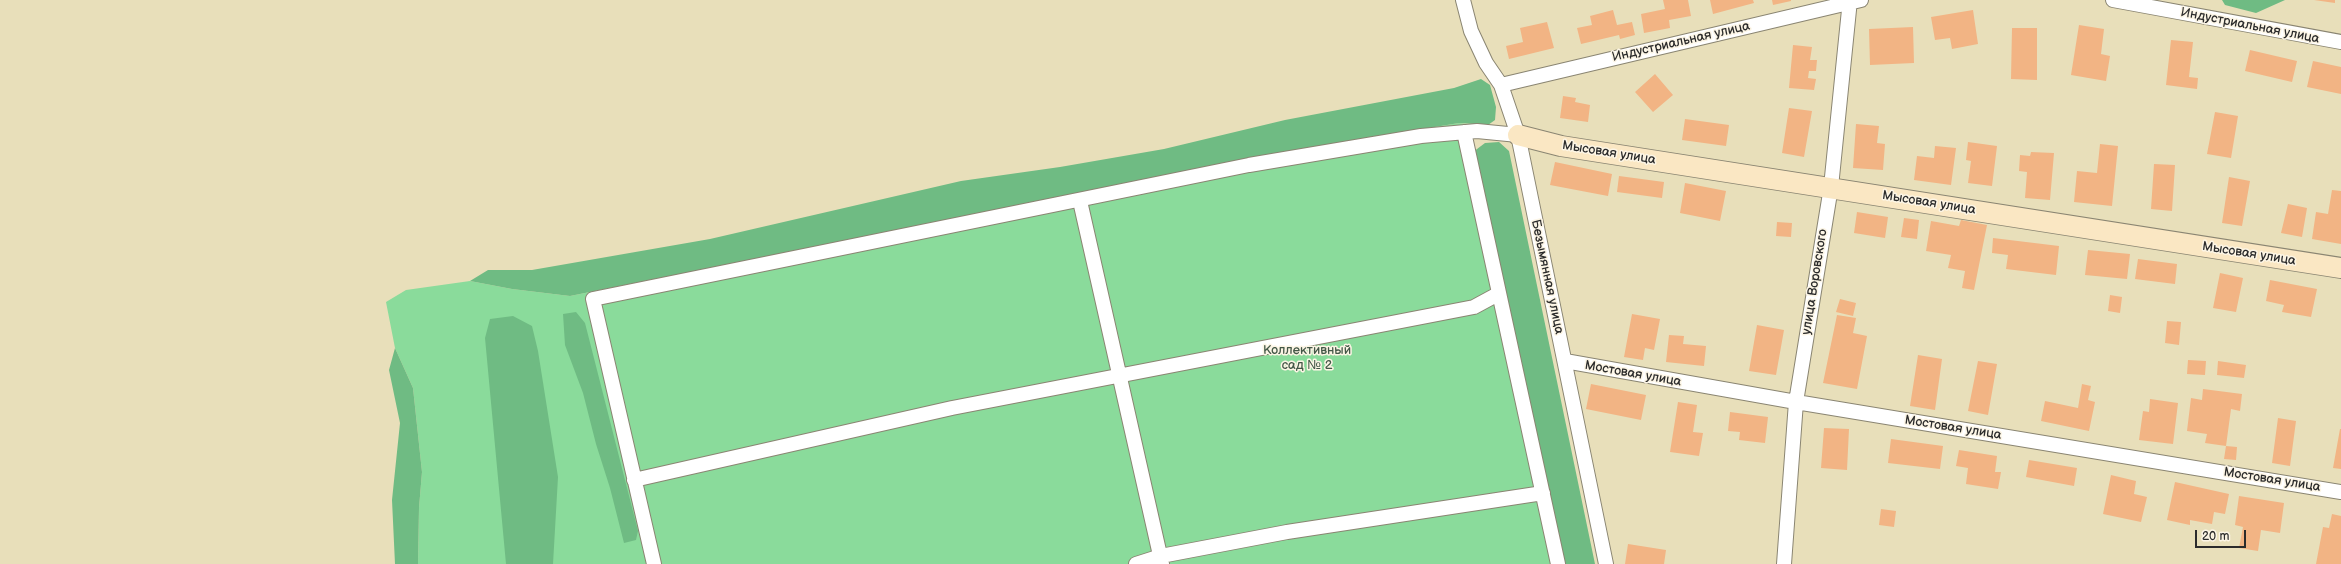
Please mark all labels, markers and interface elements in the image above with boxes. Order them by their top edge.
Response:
street label: Индустриальная улица [2179,5,2321,47]
street label: Индустриальная улица [1610,19,1752,65]
street label: Мысовая улица [1561,138,1657,168]
street label: Мысовая улица [1881,188,1977,218]
street label: Безымянная улица [1527,218,1567,336]
street label: улица Воровского [1799,228,1831,336]
street label: Мысовая улица [2201,239,2297,269]
park label: Коллективный сад № 2 [1263,343,1351,374]
street label: Мостовая улица [1583,358,1683,390]
street label: Мостовая улица [1903,413,2003,443]
street label: Мостовая улица [2222,465,2322,495]
scale bar [2197,522,2248,548]
text: 20 m [2202,529,2229,544]

